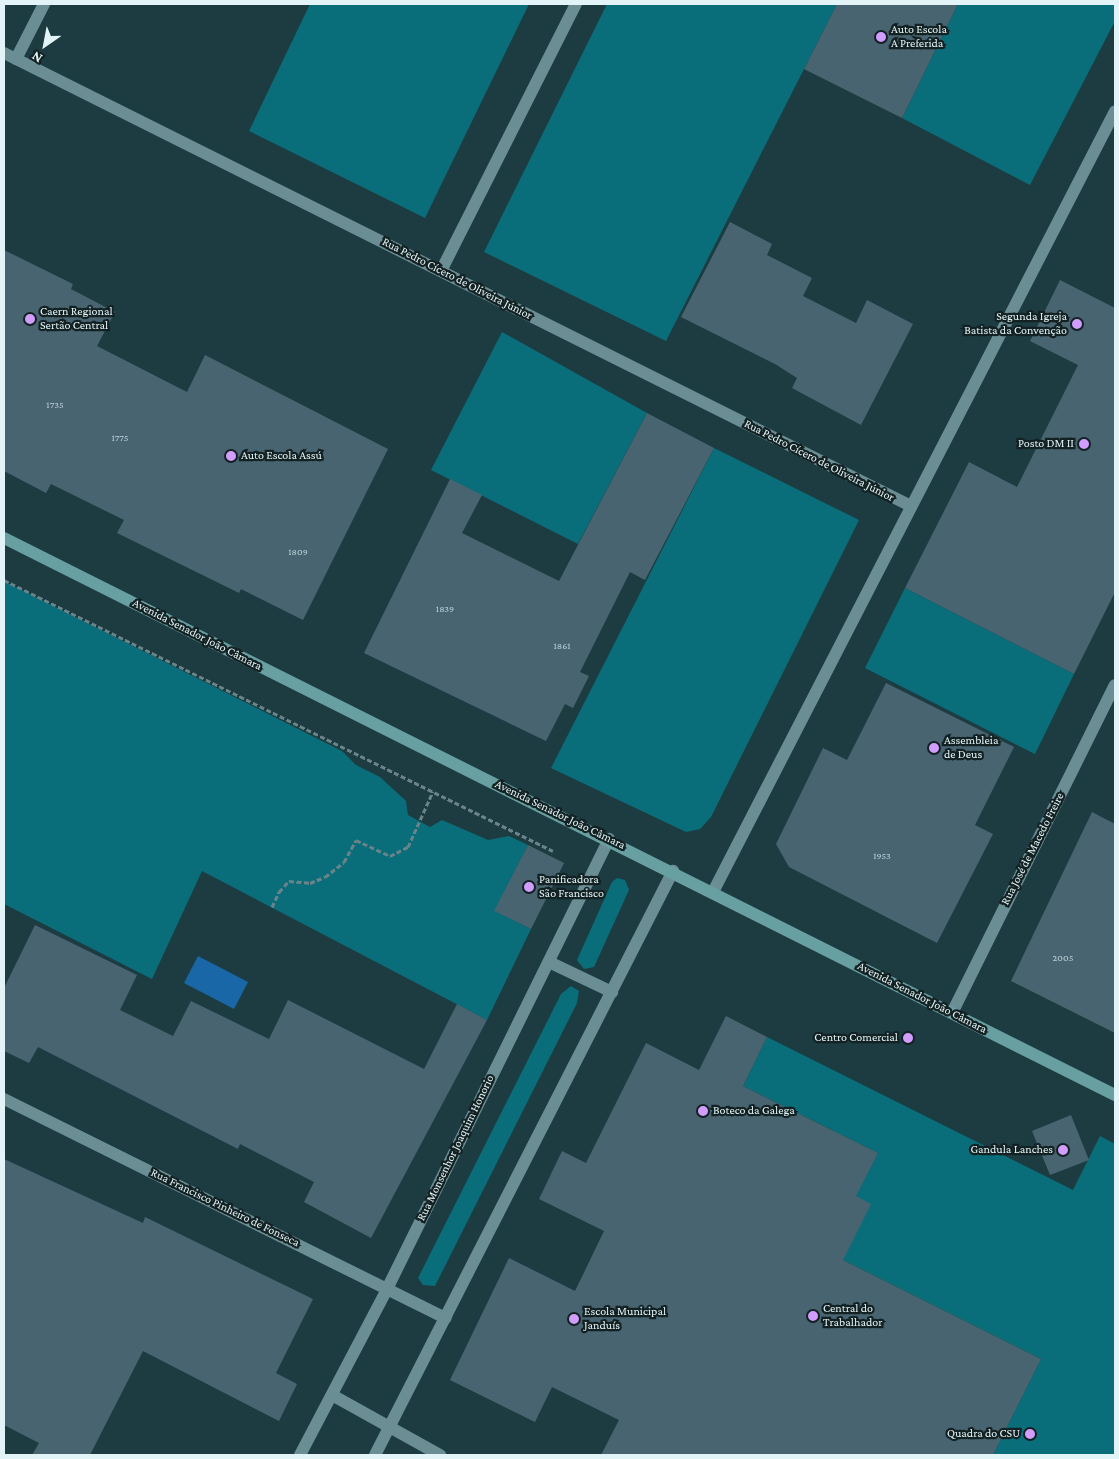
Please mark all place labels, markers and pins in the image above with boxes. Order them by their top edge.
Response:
place label: Auto Escola A Preferida [891,23,947,51]
marker: Auto Escola A Preferida [875,31,887,43]
place label: Caern Regional Sertão Central [40,305,113,333]
place label: Segunda Igreja Batista da Convenção [964,310,1067,338]
marker: Caern Regional Sertão Central [24,313,36,325]
marker: Segunda Igreja Batista da Convenção [1071,318,1083,330]
place label: Posto DM II [1018,437,1074,451]
marker: Posto DM II [1078,438,1090,450]
place label: Auto Escola Assú [241,449,322,463]
marker: Auto Escola Assú [225,450,237,462]
place label: Assembleia de Deus [944,734,998,762]
marker: Assembleia de Deus [928,742,940,754]
place label: Panificadora São Francisco [539,873,604,901]
marker: Panificadora São Francisco [523,881,535,893]
place label: Centro Comercial [814,1031,898,1045]
marker: Centro Comercial [902,1032,914,1044]
place label: Boteco da Galega [713,1104,795,1118]
marker: Boteco da Galega [697,1105,709,1117]
place label: Gandula Lanches [970,1143,1053,1157]
marker: Gandula Lanches [1057,1144,1069,1156]
place label: Central do Trabalhador [823,1302,883,1330]
place label: Escola Municipal Janduís [584,1305,666,1333]
marker: Central do Trabalhador [807,1310,819,1322]
marker: Escola Municipal Janduís [568,1313,580,1325]
place label: Quadra do CSU [947,1427,1020,1441]
marker: Quadra do CSU [1024,1428,1036,1440]

